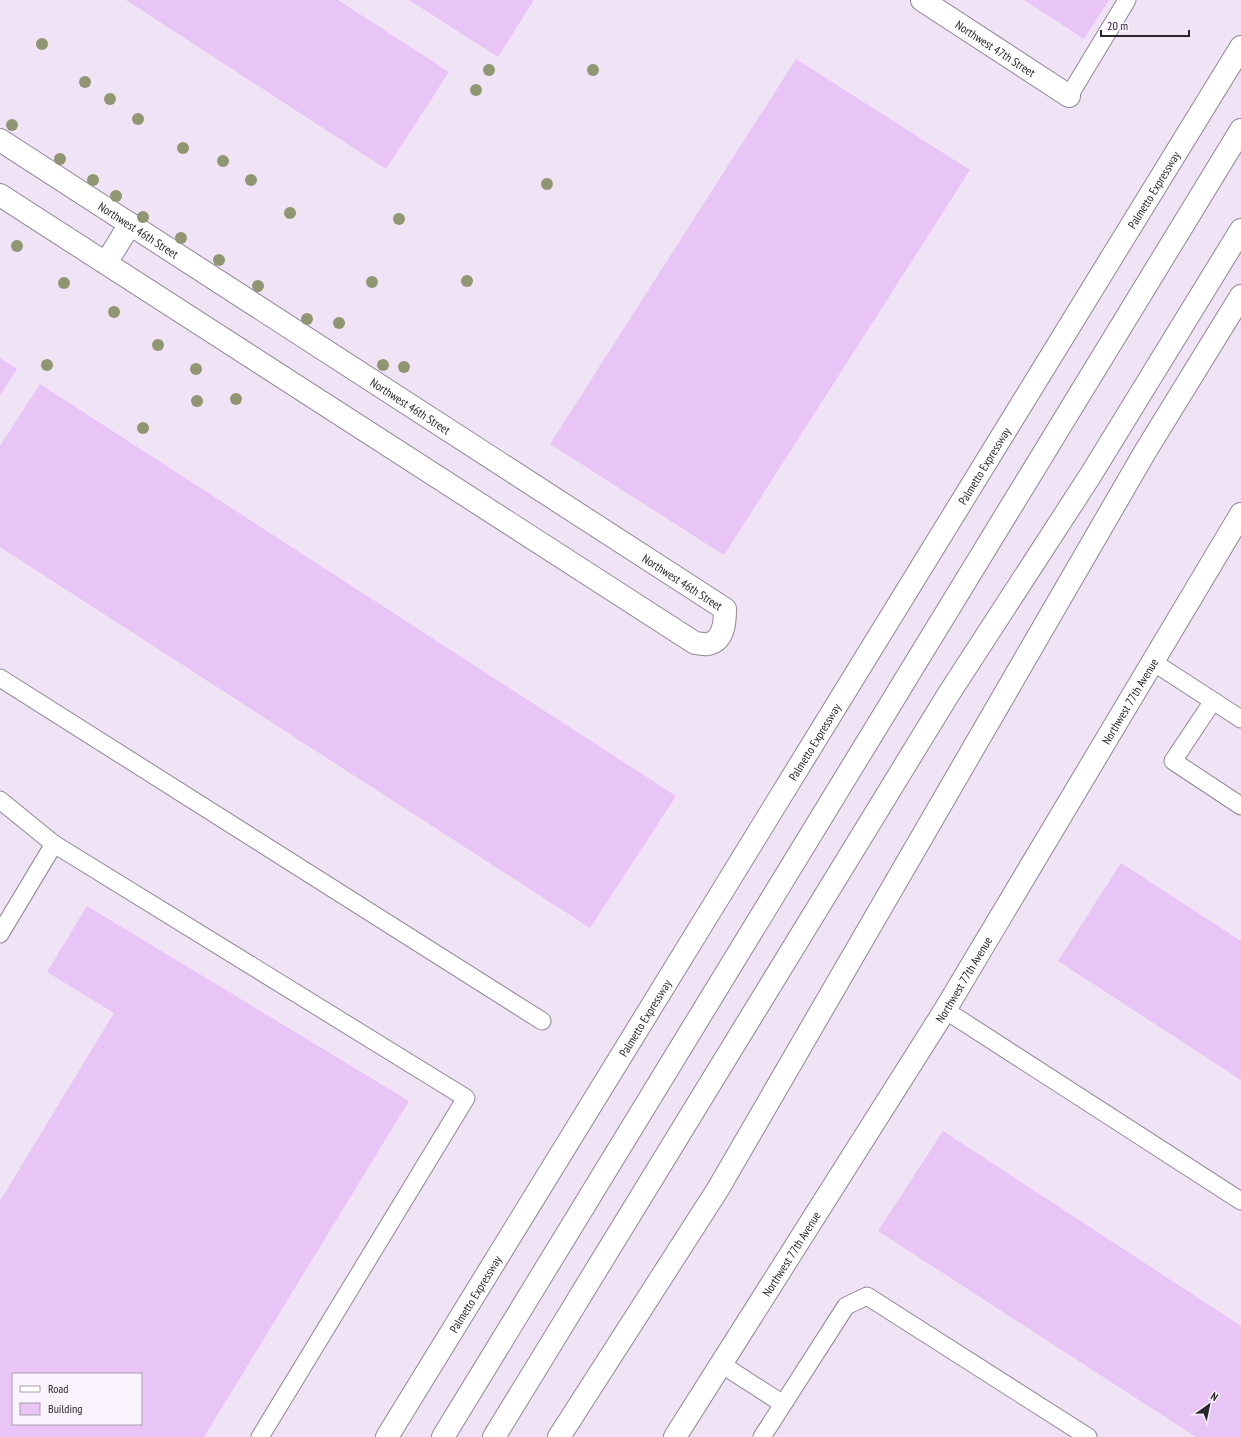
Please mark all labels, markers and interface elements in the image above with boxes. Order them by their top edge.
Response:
scale bar [1101,12,1189,38]
street label: Northwest 47th Street [953,17,1039,80]
text: 20 m [1107,18,1128,33]
street label: Palmetto Expressway [1124,148,1183,231]
street label: Northwest 46th Street [96,198,182,261]
street label: Northwest 46th Street [368,374,454,437]
street label: Palmetto Expressway [954,424,1013,507]
street label: Northwest 46th Street [640,550,726,613]
street label: Northwest 77th Avenue [1098,655,1161,747]
street label: Palmetto Expressway [785,700,844,783]
street label: Northwest 77th Avenue [932,933,995,1025]
street label: Palmetto Expressway [615,976,674,1059]
street label: Northwest 77th Avenue [759,1208,823,1299]
street label: Palmetto Expressway [446,1252,505,1335]
legend [12,1373,142,1425]
text: Road [48,1381,68,1396]
north arrow [1189,1385,1229,1425]
text: N [1208,1389,1221,1404]
text: Building [48,1401,83,1416]

